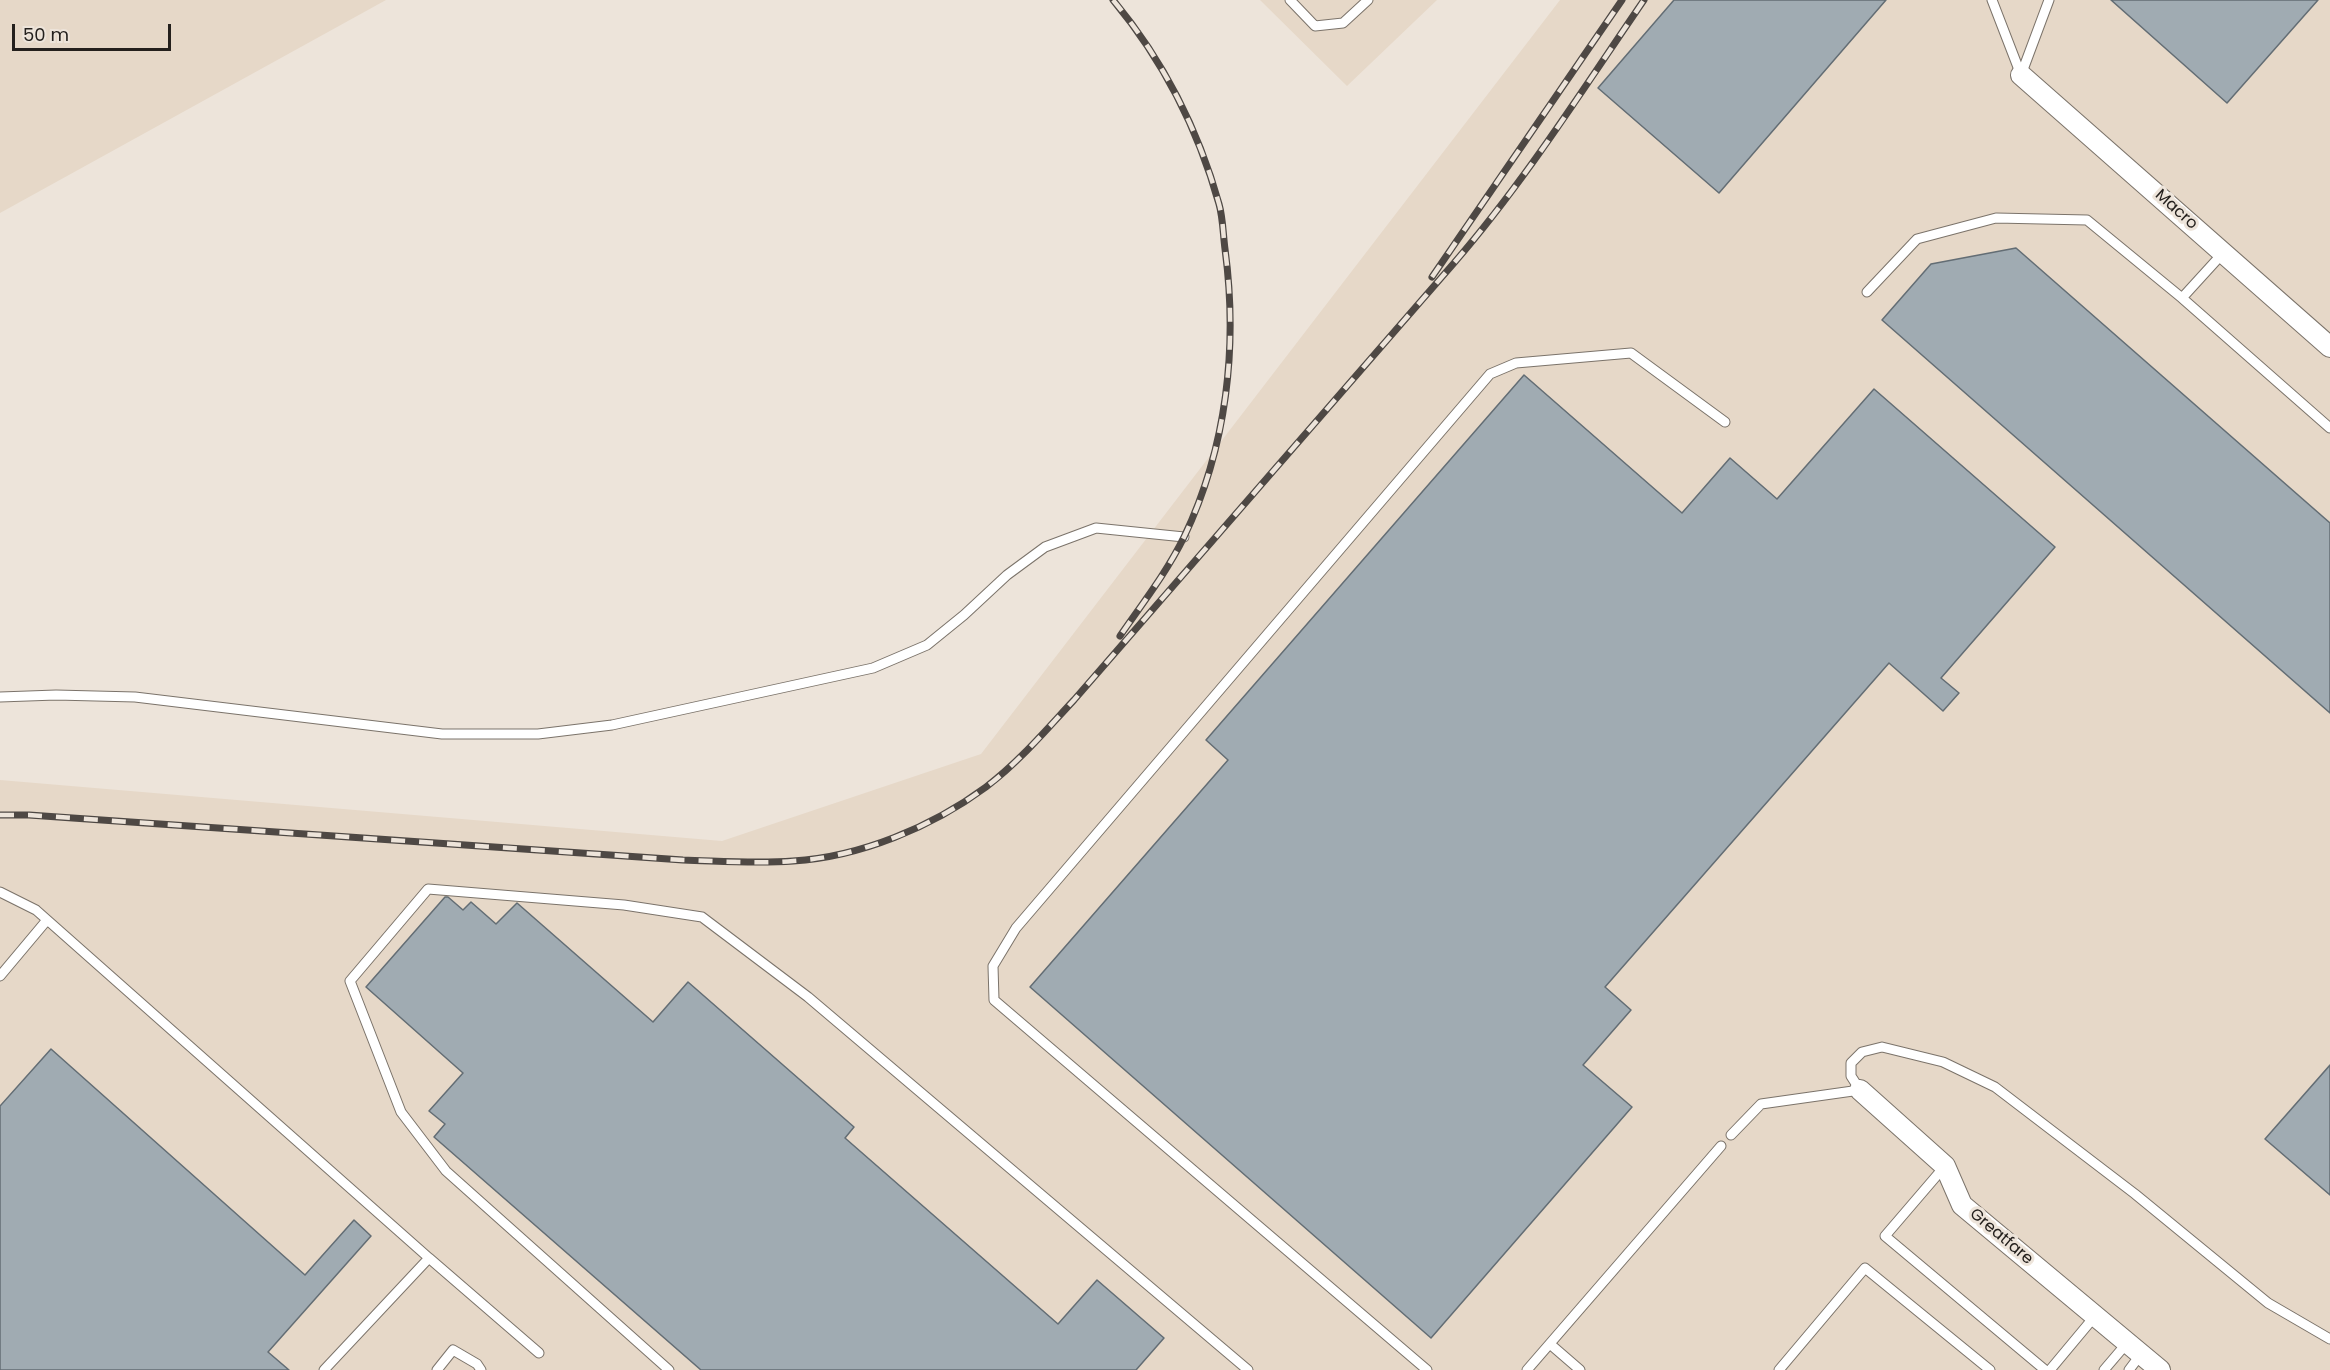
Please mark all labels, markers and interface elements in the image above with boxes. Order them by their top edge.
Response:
scale bar [15,12,174,50]
text: 50 m [23,22,69,47]
street label: Macro [2151,186,2201,234]
street label: Greatfare [1965,1205,2037,1269]

